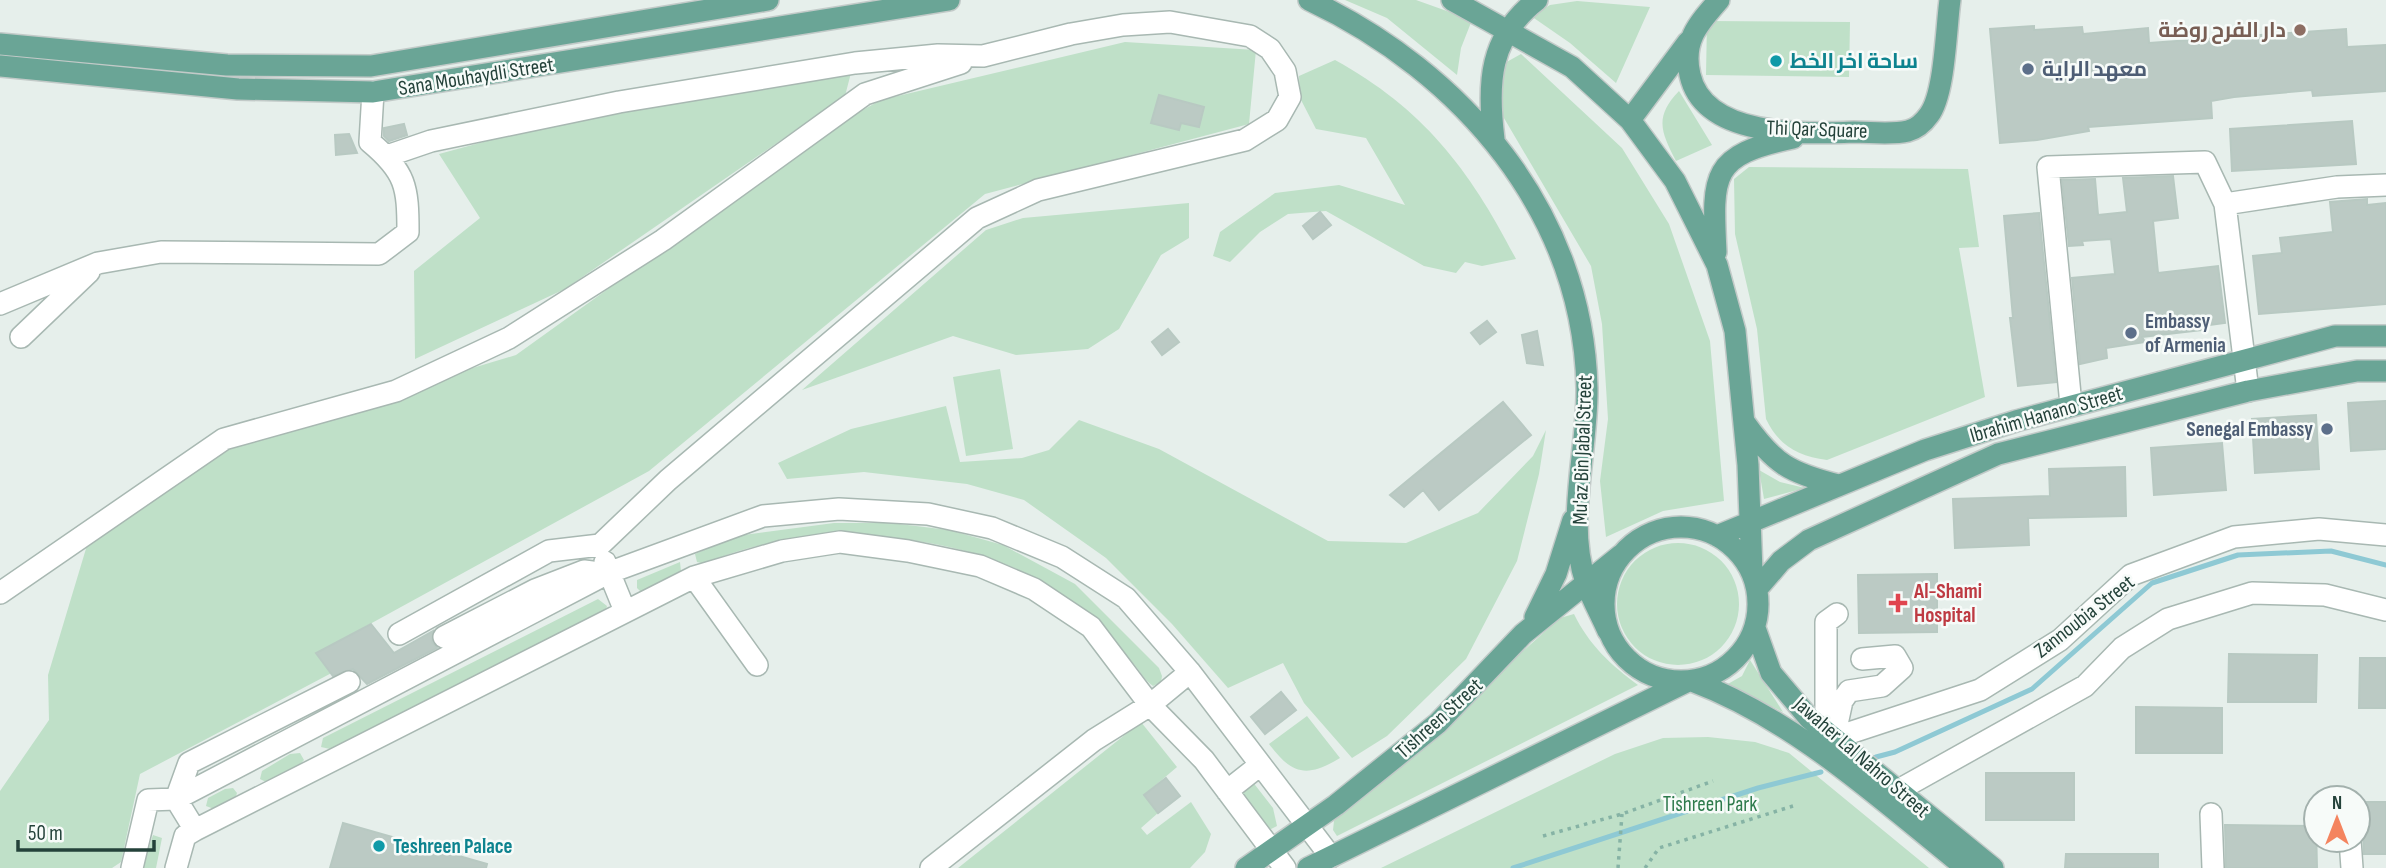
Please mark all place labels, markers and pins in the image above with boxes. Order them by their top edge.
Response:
place label: دار الفرح روضة [2158,18,2286,44]
marker: دار الفرح روضة [2292,22,2308,38]
place label: ساحة اخر الخط [1790,49,1918,74]
marker: ساحة اخر الخط [1768,53,1784,69]
place label: معهد الراية [2042,57,2147,82]
marker: معهد الراية [2020,61,2036,77]
place label: Embassy of Armenia [2145,309,2226,358]
marker: Embassy of Armenia [2123,325,2139,341]
place label: Senegal Embassy [2186,417,2313,442]
marker: Senegal Embassy [2319,421,2335,437]
place label: Al-Shami Hospital [1913,579,1982,628]
marker: Al-Shami Hospital [1888,593,1908,613]
place label: Teshreen Palace [393,834,513,859]
marker: Teshreen Palace [371,838,387,854]

